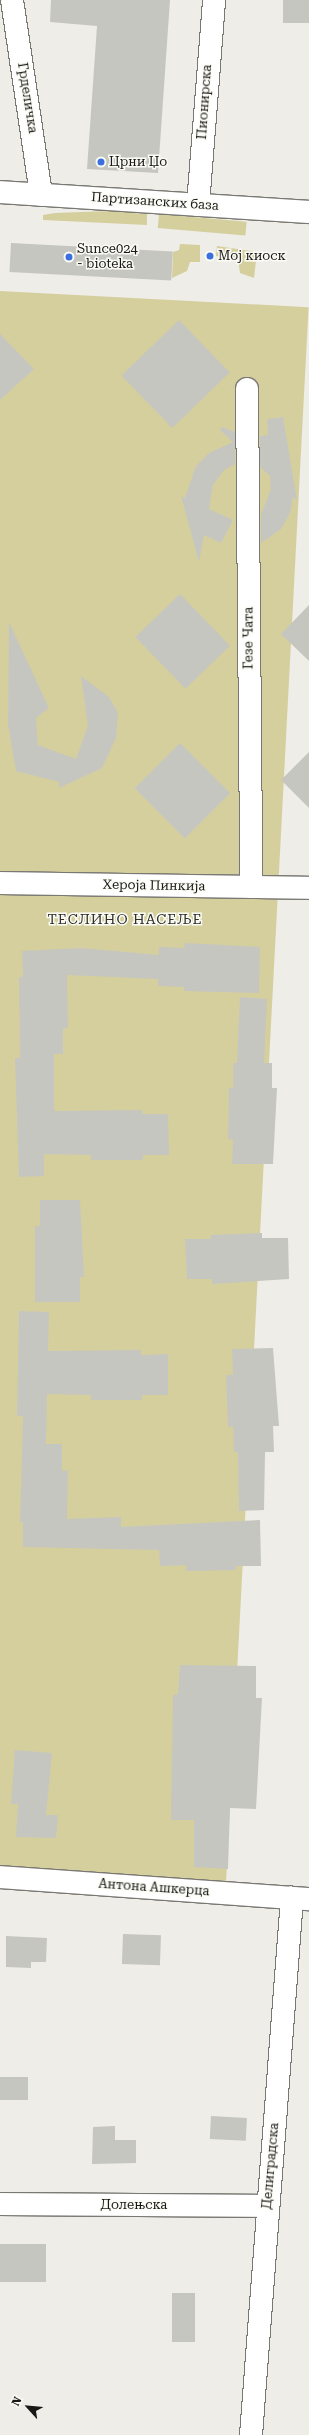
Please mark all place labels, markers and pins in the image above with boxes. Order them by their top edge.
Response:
place label: Црни Џо [109,154,167,170]
marker: Црни Џо [96,157,106,167]
place label: Sunce024 - bioteka [77,242,138,273]
place label: Мој киоск [218,248,286,264]
marker: Мој киоск [205,251,215,261]
marker: Sunce024 - bioteka [64,252,74,262]

